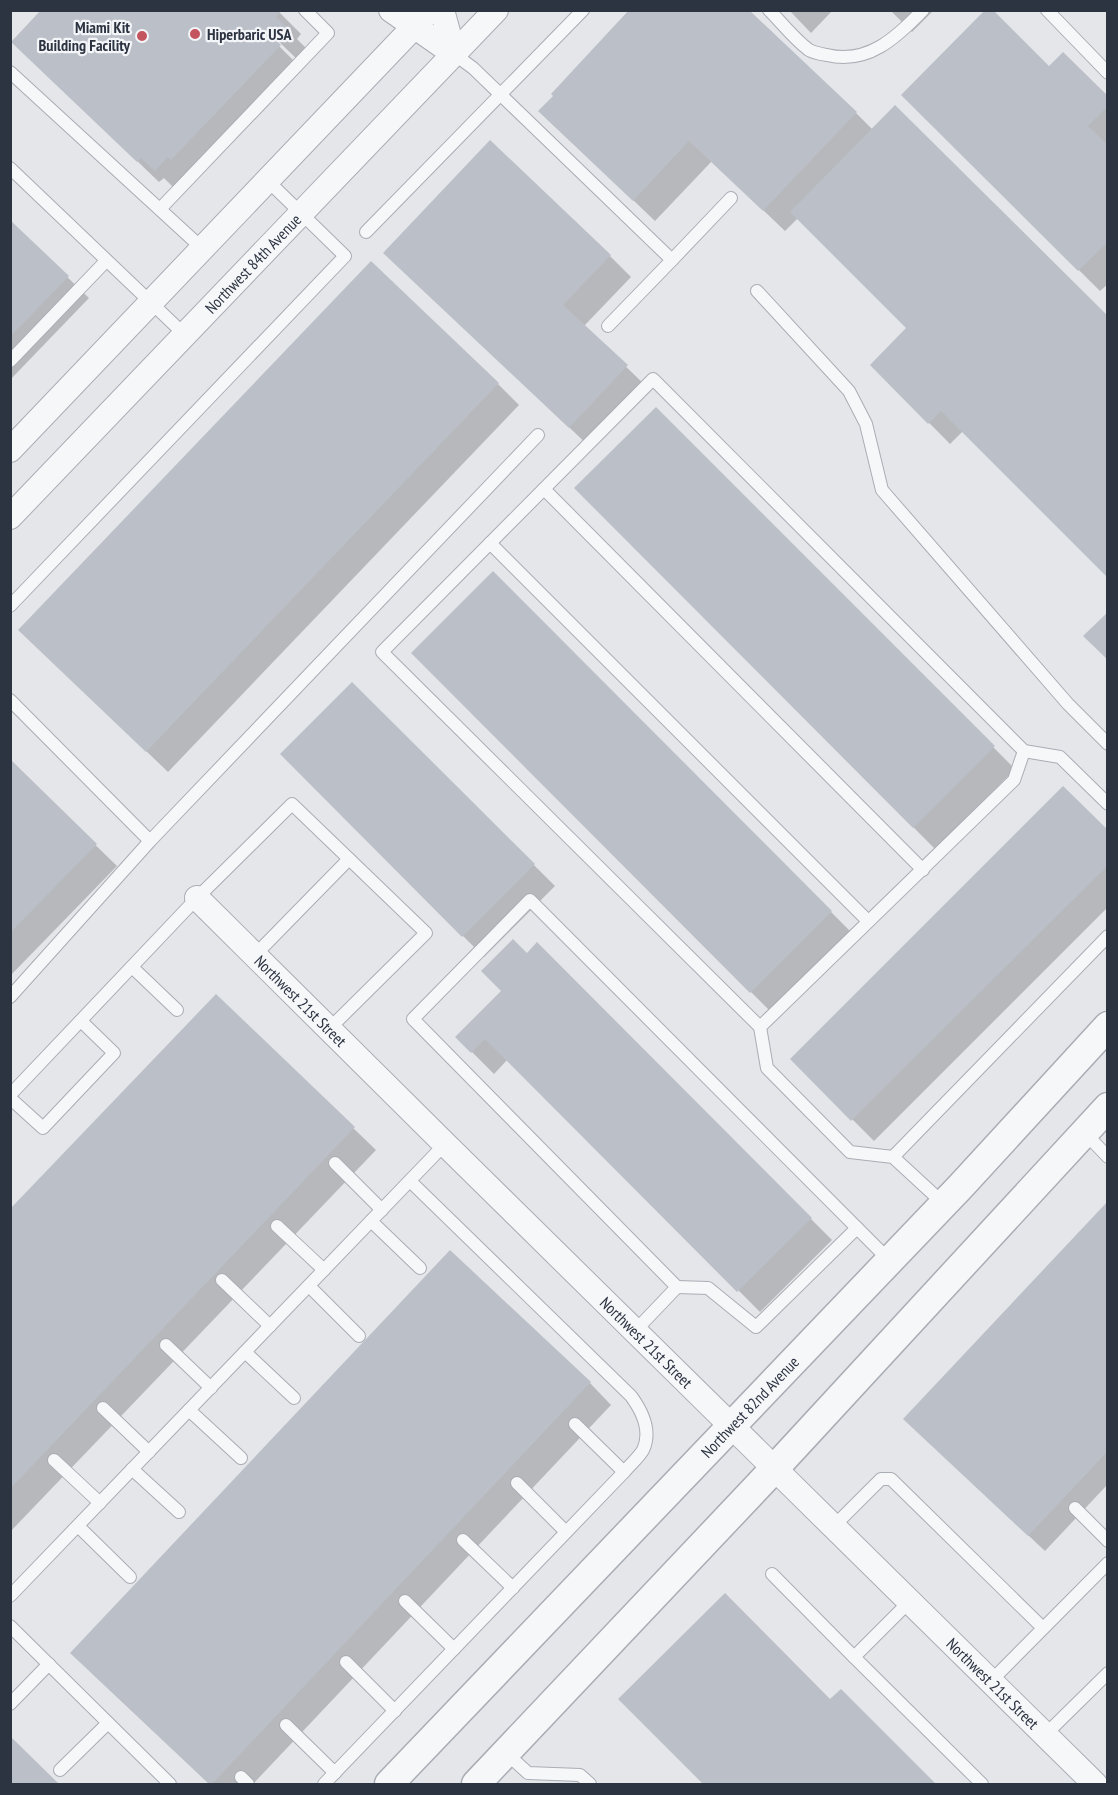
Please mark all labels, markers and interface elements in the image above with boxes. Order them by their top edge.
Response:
place label: Miami Kit Building Facility [39,17,131,55]
place label: Hiperbaric USA [207,24,293,44]
marker: Hiperbaric USA [188,27,202,41]
marker: Miami Kit Building Facility [135,29,149,43]
street label: Northwest 84th Avenue [201,210,305,318]
street label: Northwest 21st Street [250,951,351,1051]
street label: Northwest 21st Street [596,1293,697,1393]
street label: Northwest 82nd Avenue [697,1352,803,1462]
street label: Northwest 21st Street [942,1633,1044,1734]

